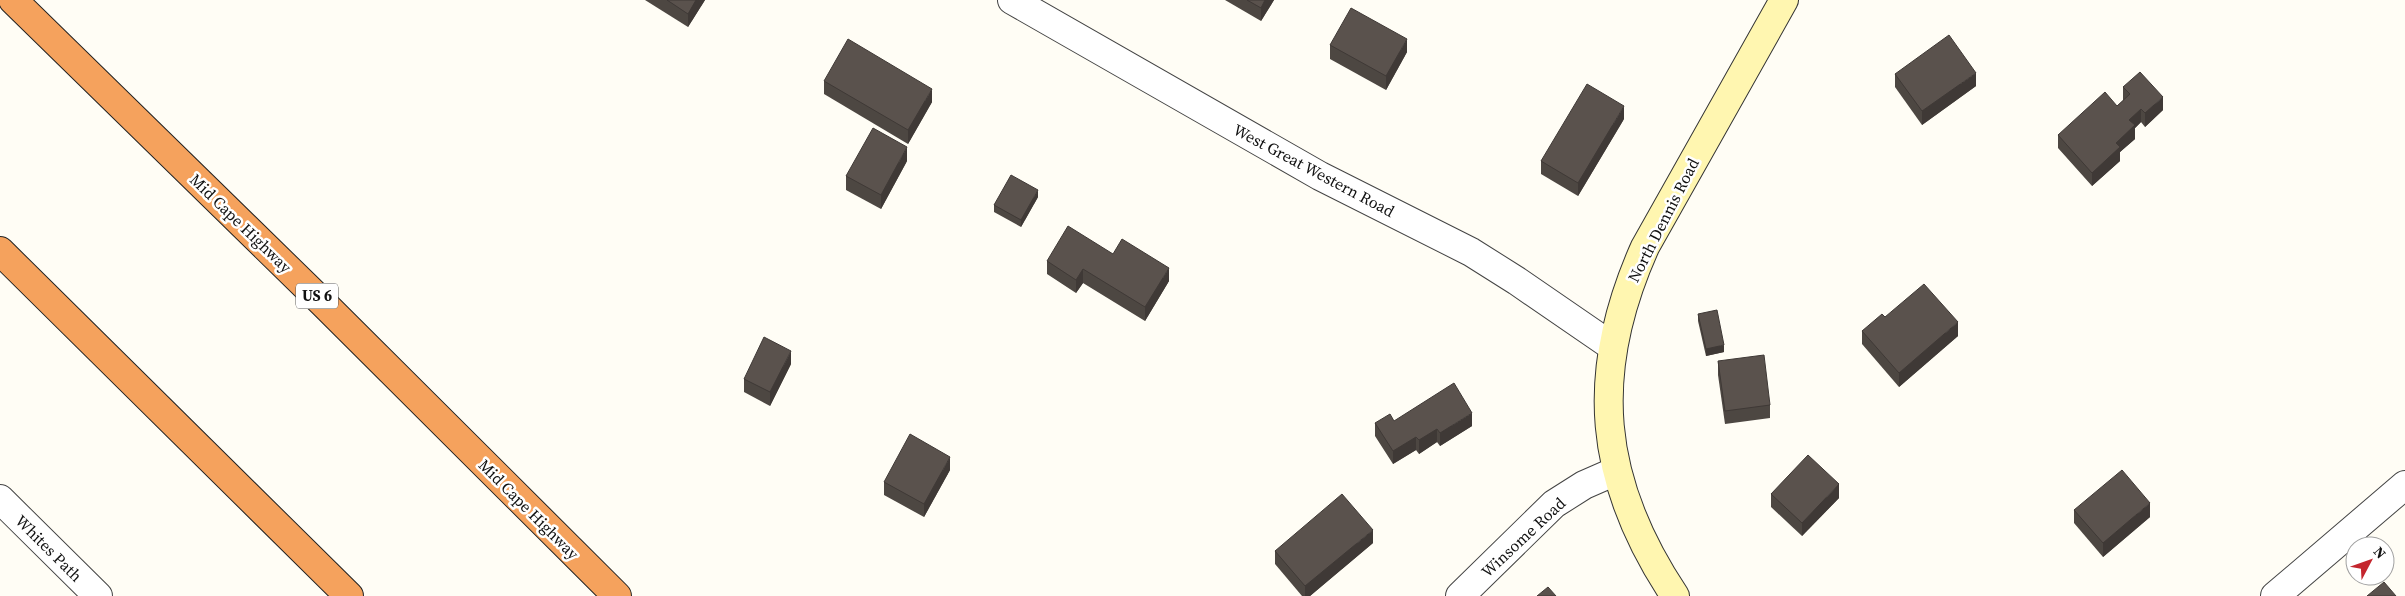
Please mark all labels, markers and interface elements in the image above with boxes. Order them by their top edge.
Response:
street label: West Great Western Road [1230,118,1398,222]
street label: North Dennis Road [1622,154,1704,286]
street label: Mid Cape Highway [185,169,297,278]
road number: US 6 [296,284,338,308]
street label: Mid Cape Highway [474,454,585,565]
street label: Winsome Road [1476,492,1570,582]
street label: Whites Path [11,510,88,587]
north arrow [2345,536,2395,586]
text: N [2369,542,2391,563]

